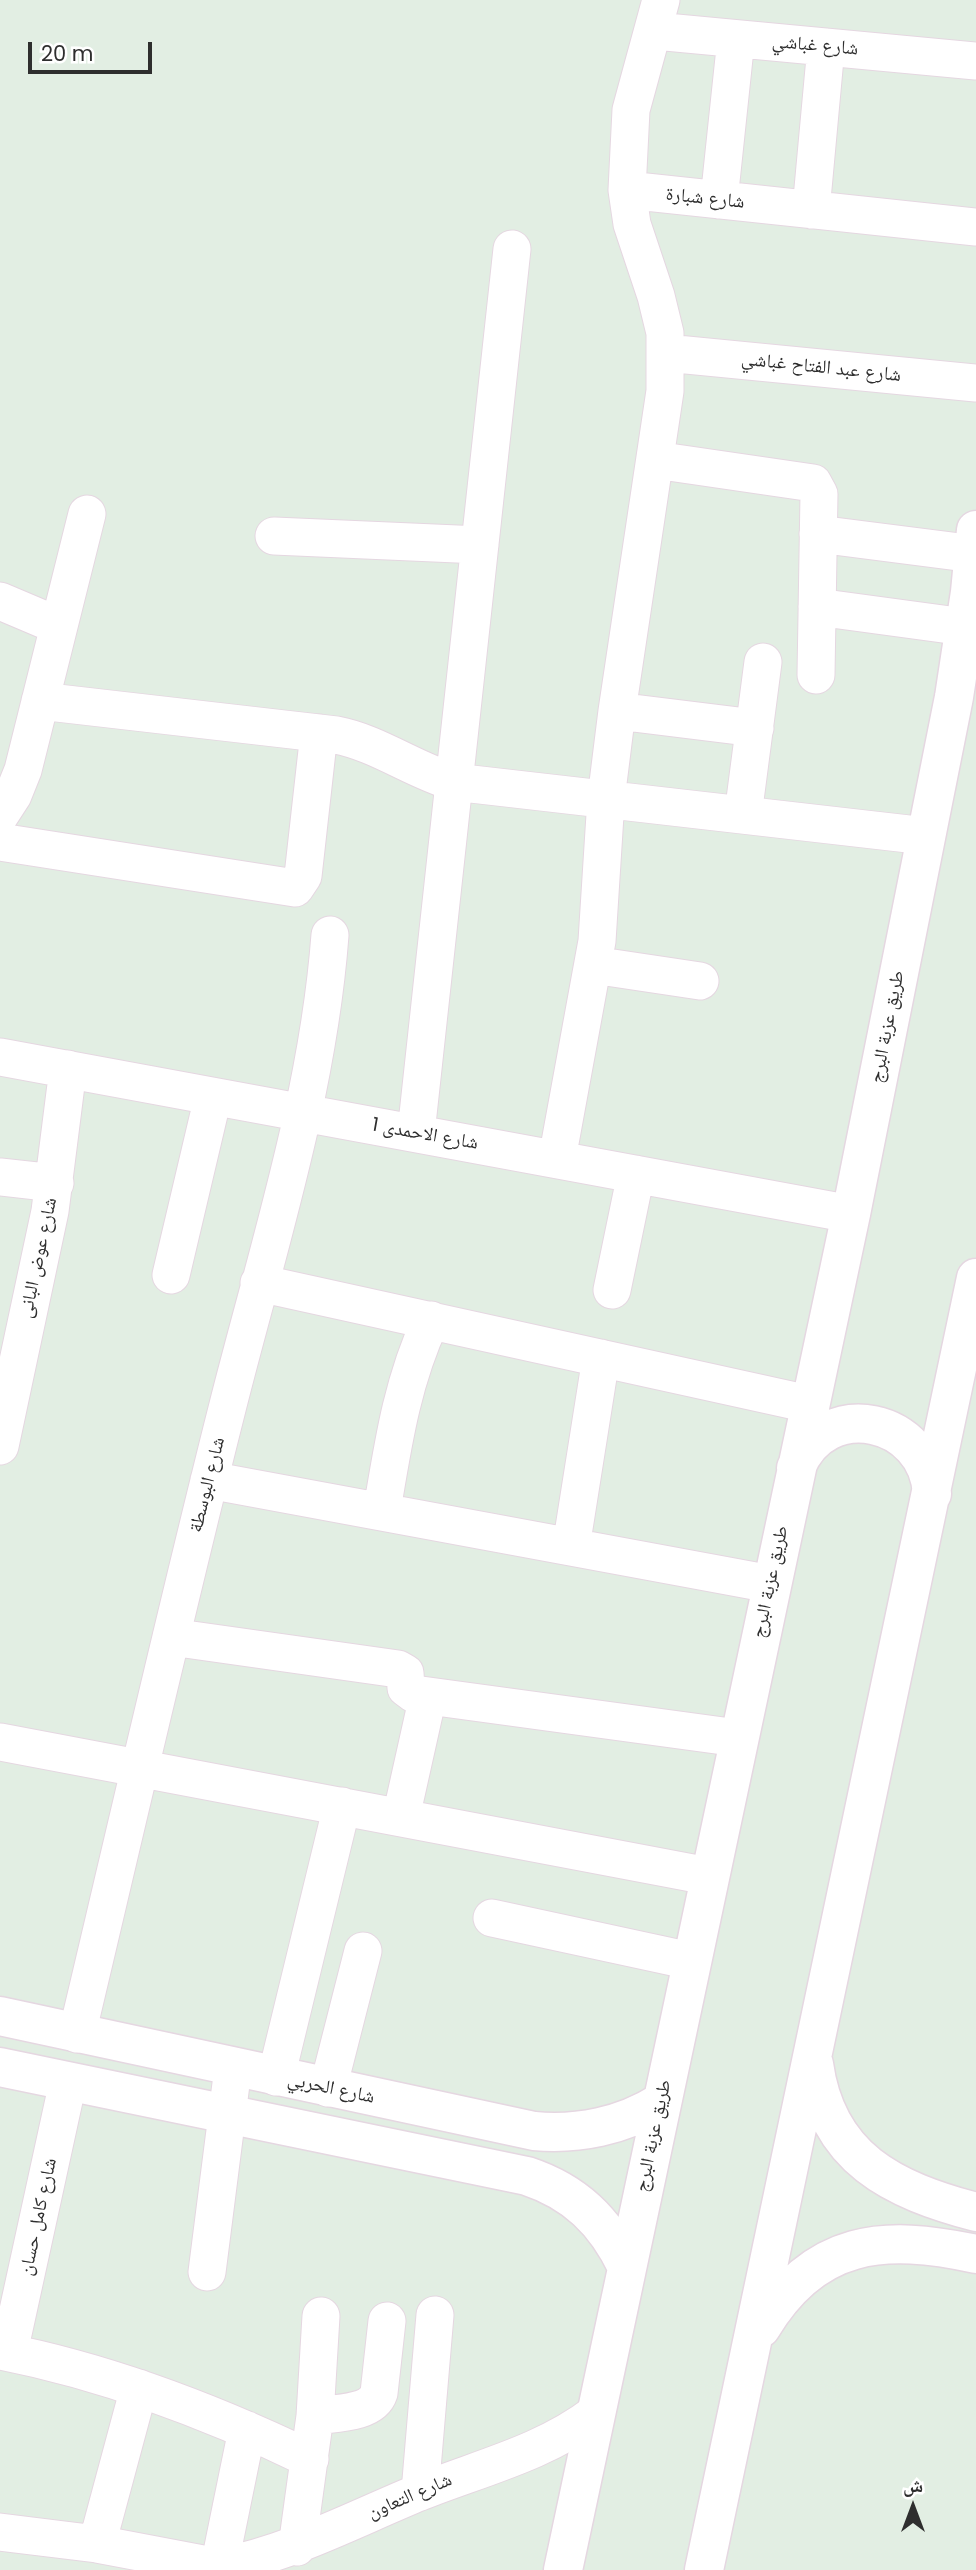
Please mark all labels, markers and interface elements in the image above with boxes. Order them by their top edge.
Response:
scale bar [32,28,156,72]
street label: شارع غباشي [771,31,859,61]
text: 20 m [41,39,94,68]
street label: شارع شبارة [664,184,746,214]
street label: شارع عبد الفتاح غباشي [740,348,902,388]
street label: طريق عزبة البرج [866,969,910,1085]
street label: شارع الاحمدى 1 [370,1114,480,1156]
street label: شارع عوض البانى [15,1196,63,1320]
street label: شارع البوسطة [185,1435,231,1535]
street label: طريق عزبة البرج [748,1524,794,1640]
street label: شارع الحربي [285,2069,377,2109]
street label: طريق عزبة البرج [631,2078,677,2194]
street label: شارع كامل حسان [15,2156,63,2278]
street label: شارع التعاون [364,2469,456,2525]
north arrow [878,2472,948,2542]
text: ش [903,2472,923,2499]

